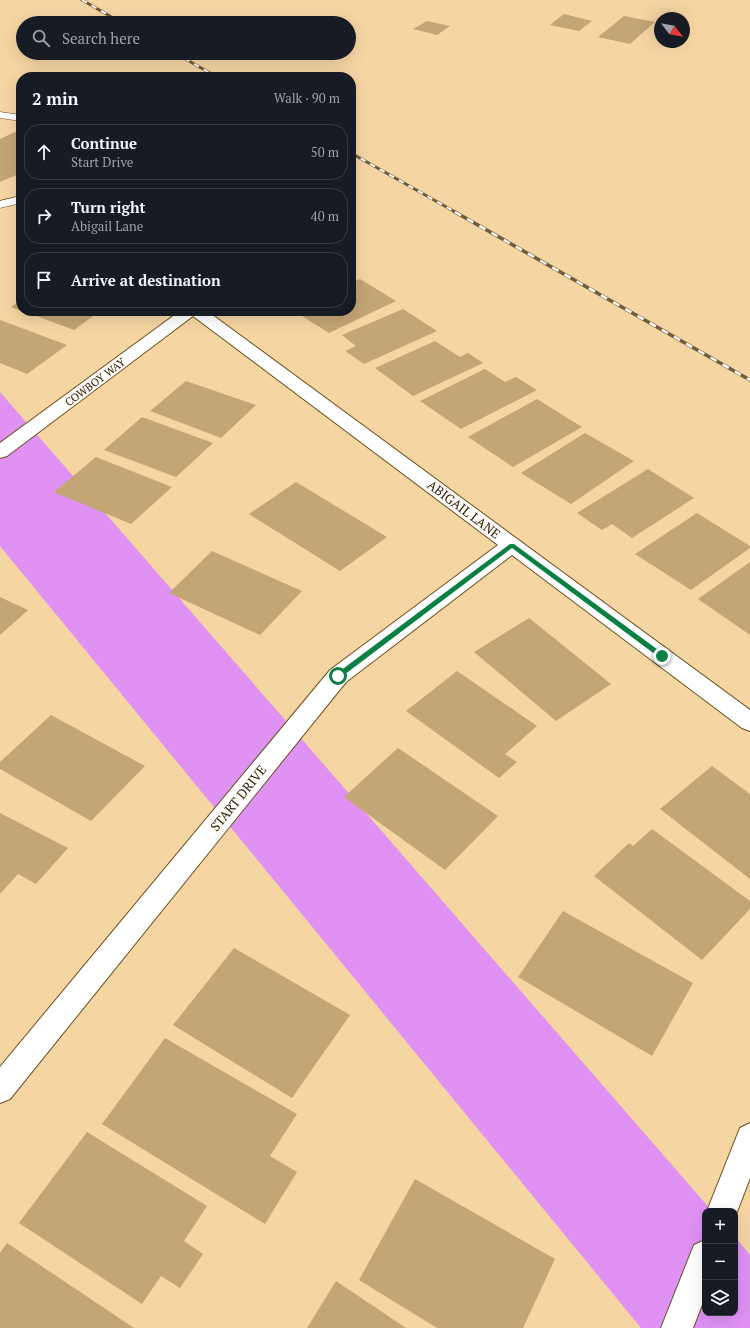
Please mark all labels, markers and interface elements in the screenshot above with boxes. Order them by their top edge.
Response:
north arrow [654,12,690,48]
search box [16,16,356,60]
icon: search [30,27,52,49]
text: Search here [62,28,140,48]
text: 2 min [32,87,79,110]
text: Walk · 90 m [274,89,340,107]
text: Continue [71,133,137,153]
icon: ahead [33,141,55,163]
text: 50 m [311,143,339,161]
text: Start Drive [71,153,133,171]
text: Turn right [71,197,146,217]
icon: right [33,205,55,227]
text: 40 m [311,207,339,225]
text: Abigail Lane [71,217,143,235]
icon: arrive [33,269,55,291]
text: Arrive at destination [71,270,221,290]
street label: COWBOY WAY [62,354,129,409]
street label: ABIGAIL LANE [424,476,504,542]
route end [653,647,671,665]
route start [329,667,347,685]
street label: START DRIVE [206,761,270,835]
map controls [702,1208,738,1316]
button: + [702,1208,738,1244]
button: − [702,1244,738,1280]
button: layers [702,1280,738,1316]

